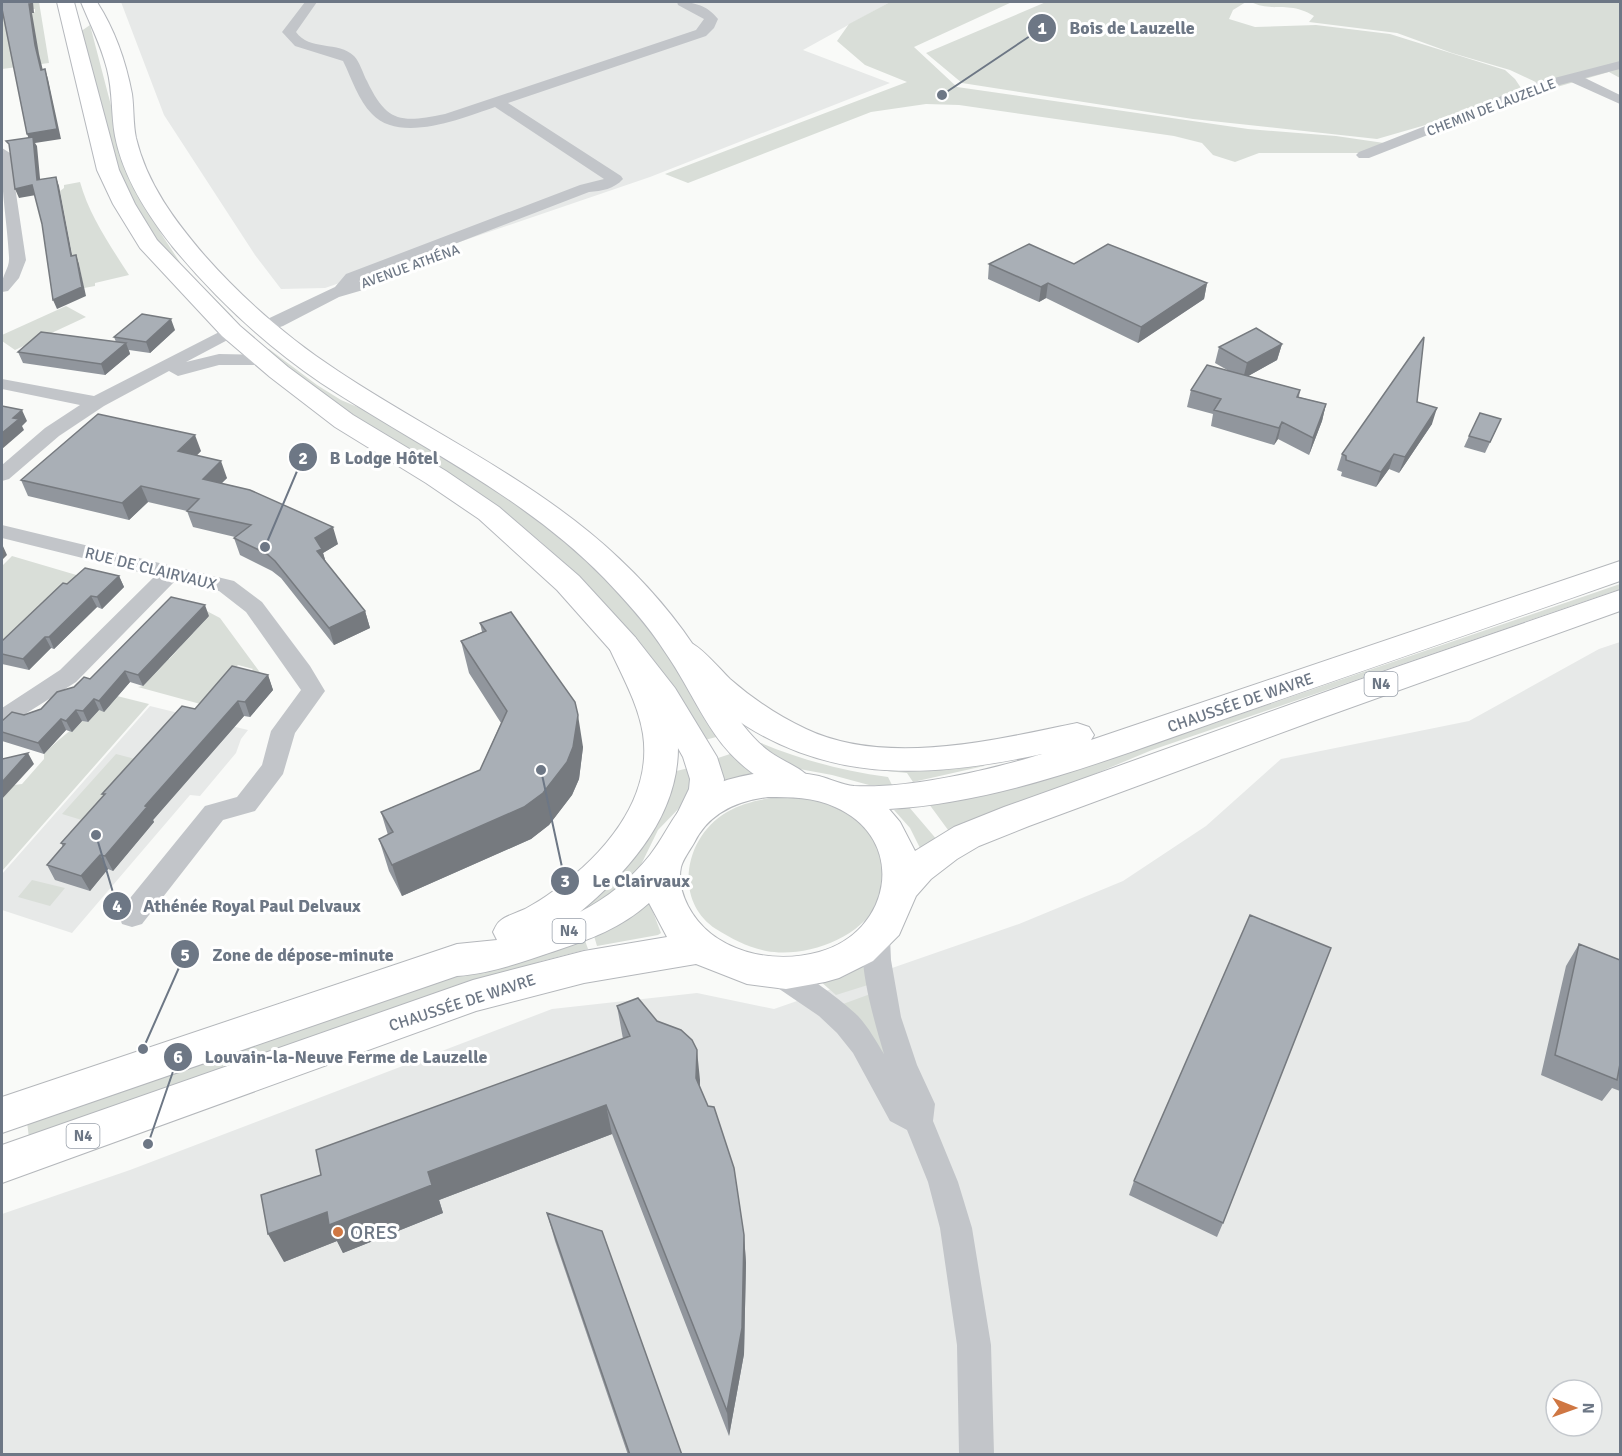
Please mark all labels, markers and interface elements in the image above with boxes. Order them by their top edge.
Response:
callout: Bois de Lauzelle [1027,10,1207,46]
text: 1 [1037,17,1047,39]
text: Bois de Lauzelle [1069,17,1195,39]
street label: CHEMIN DE LAUZELLE [1424,75,1558,140]
street label: AVENUE ATHÉNA [359,241,462,292]
callout: B Lodge Hôtel [288,439,451,475]
text: 2 [298,447,308,469]
text: B Lodge Hôtel [330,447,439,469]
street label: RUE DE CLAIRVAUX [83,543,219,595]
street label: CHAUSSÉE DE WAVRE [1165,669,1316,737]
road number: N4 [1364,672,1398,696]
callout: Le Clairvaux [550,863,702,899]
text: 3 [560,870,570,892]
text: Le Clairvaux [592,870,690,892]
callout: Athénée Royal Paul Delvaux [102,888,373,924]
text: 4 [112,895,122,917]
text: Athénée Royal Paul Delvaux [143,895,361,917]
road number: N4 [552,919,586,943]
callout: Zone de dépose-minute [170,936,406,972]
text: 5 [180,944,190,966]
text: Zone de dépose-minute [212,944,394,966]
street label: CHAUSSÉE DE WAVRE [386,970,538,1036]
callout: Louvain-la-Neuve Ferme de Lauzelle [163,1039,500,1075]
text: 6 [173,1046,183,1068]
text: Louvain-la-Neuve Ferme de Lauzelle [204,1046,488,1068]
road number: N4 [66,1124,100,1148]
place label: ORES [350,1220,398,1245]
marker: ORES [331,1225,345,1239]
north arrow [1544,1378,1604,1438]
text: N [1578,1403,1598,1414]

